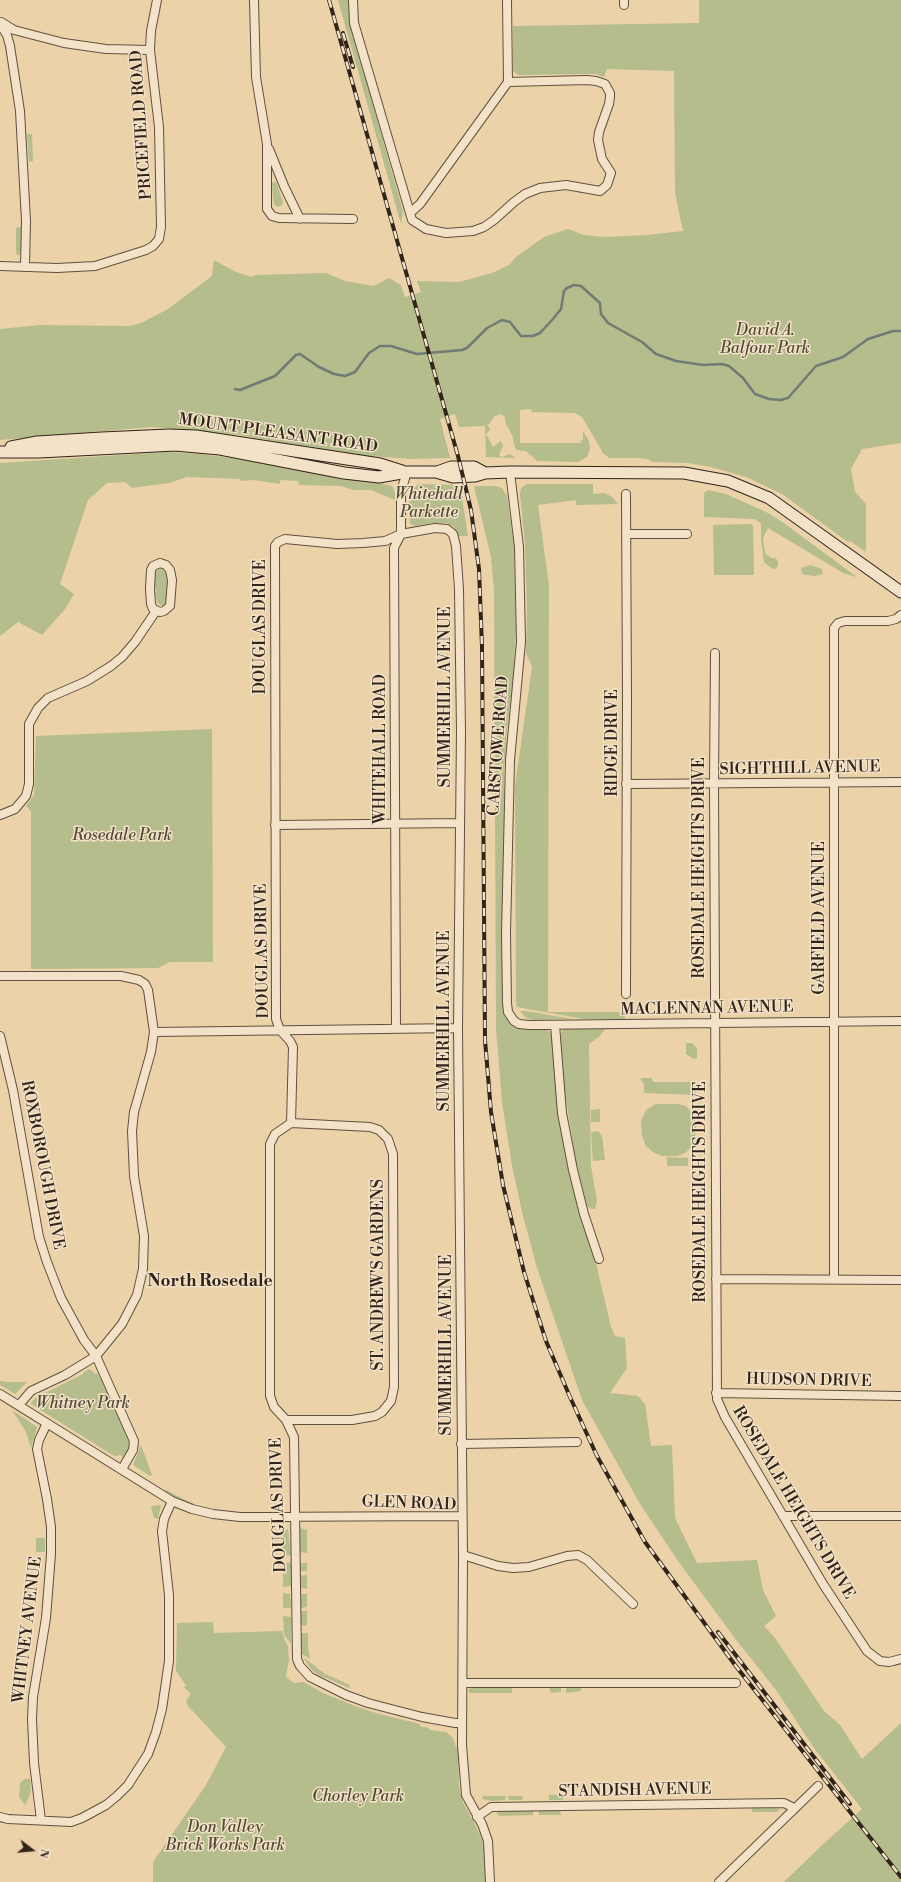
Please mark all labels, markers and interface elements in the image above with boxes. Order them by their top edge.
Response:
street label: PRICEFIELD ROAD [127,49,157,201]
park label: David A. Balfour Park [720,321,810,359]
street label: MOUNT PLEASANT ROAD [177,411,379,457]
park label: Whitehall Parkette [395,485,463,523]
street label: DOUGLAS DRIVE [251,559,271,695]
street label: SUMMERHILL AVENUE [436,606,456,788]
street label: WHITEHALL ROAD [371,674,391,824]
street label: CARSTOWE ROAD [485,675,513,817]
street label: RIDGE DRIVE [603,689,623,797]
street label: ROSEDALE HEIGHTS DRIVE [690,757,710,979]
street label: SIGHTHILL AVENUE [719,758,881,780]
park label: Rosedale Park [72,826,172,846]
street label: GARFIELD AVENUE [810,841,830,995]
street label: DOUGLAS DRIVE [252,883,274,1019]
street label: SUMMERHILL AVENUE [435,930,455,1112]
street label: MACLENNAN AVENUE [620,998,794,1020]
street label: ROXBOROUGH DRIVE [16,1079,68,1251]
street label: ROSEDALE HEIGHTS DRIVE [691,1081,711,1303]
street label: ST. ANDREW'S GARDENS [369,1179,389,1371]
street label: SUMMERHILL AVENUE [437,1254,457,1436]
district label: North Rosedale [147,1272,273,1292]
street label: HUDSON DRIVE [746,1370,872,1392]
park label: Whitney Park [36,1394,130,1414]
street label: ROSEDALE HEIGHTS DRIVE [728,1403,858,1603]
street label: DOUGLAS DRIVE [267,1437,291,1573]
street label: GLEN ROAD [361,1493,457,1515]
street label: WHITNEY AVENUE [9,1555,47,1705]
street label: STANDISH AVENUE [558,1780,712,1802]
park label: Chorley Park [312,1787,404,1807]
park label: Don Valley Brick Works Park [165,1818,285,1856]
north arrow [12,1830,52,1870]
text: N [36,1847,51,1859]

